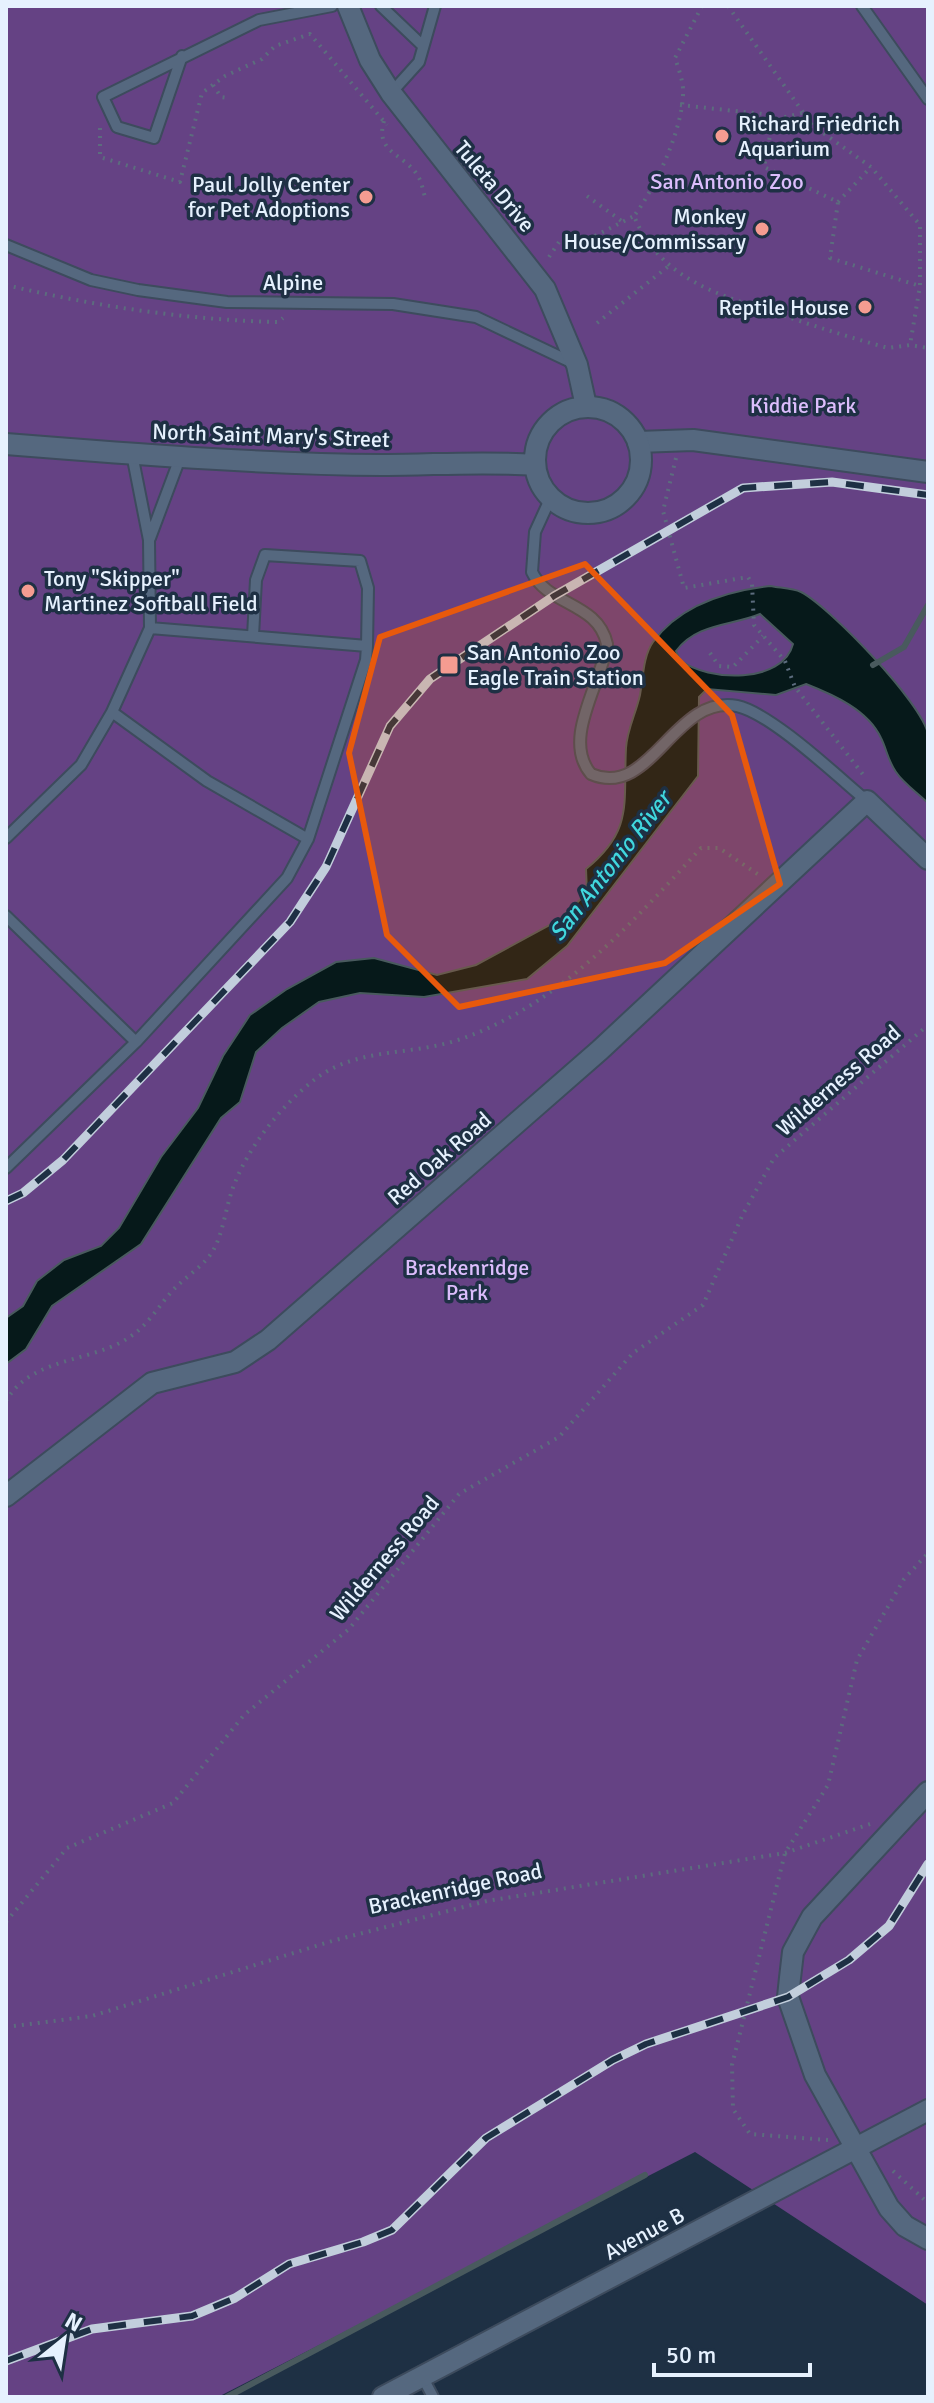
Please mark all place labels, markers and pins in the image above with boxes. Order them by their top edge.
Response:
place label: Richard Friedrich Aquarium [738,110,900,162]
marker: Richard Friedrich Aquarium [713,127,731,145]
place label: Paul Jolly Center for Pet Adoptions [188,171,350,223]
marker: Paul Jolly Center for Pet Adoptions [357,188,375,206]
place label: Monkey House/Commissary [563,203,747,255]
marker: Monkey House/Commissary [753,220,771,238]
place label: Reptile House [719,294,849,321]
marker: Reptile House [856,298,874,316]
place label: Tony "Skipper" Martinez Softball Field [44,565,258,617]
marker: Tony "Skipper" Martinez Softball Field [19,582,37,600]
place label: San Antonio Zoo Eagle Train Station [467,639,644,691]
marker: San Antonio Zoo Eagle Train Station [438,654,460,676]

